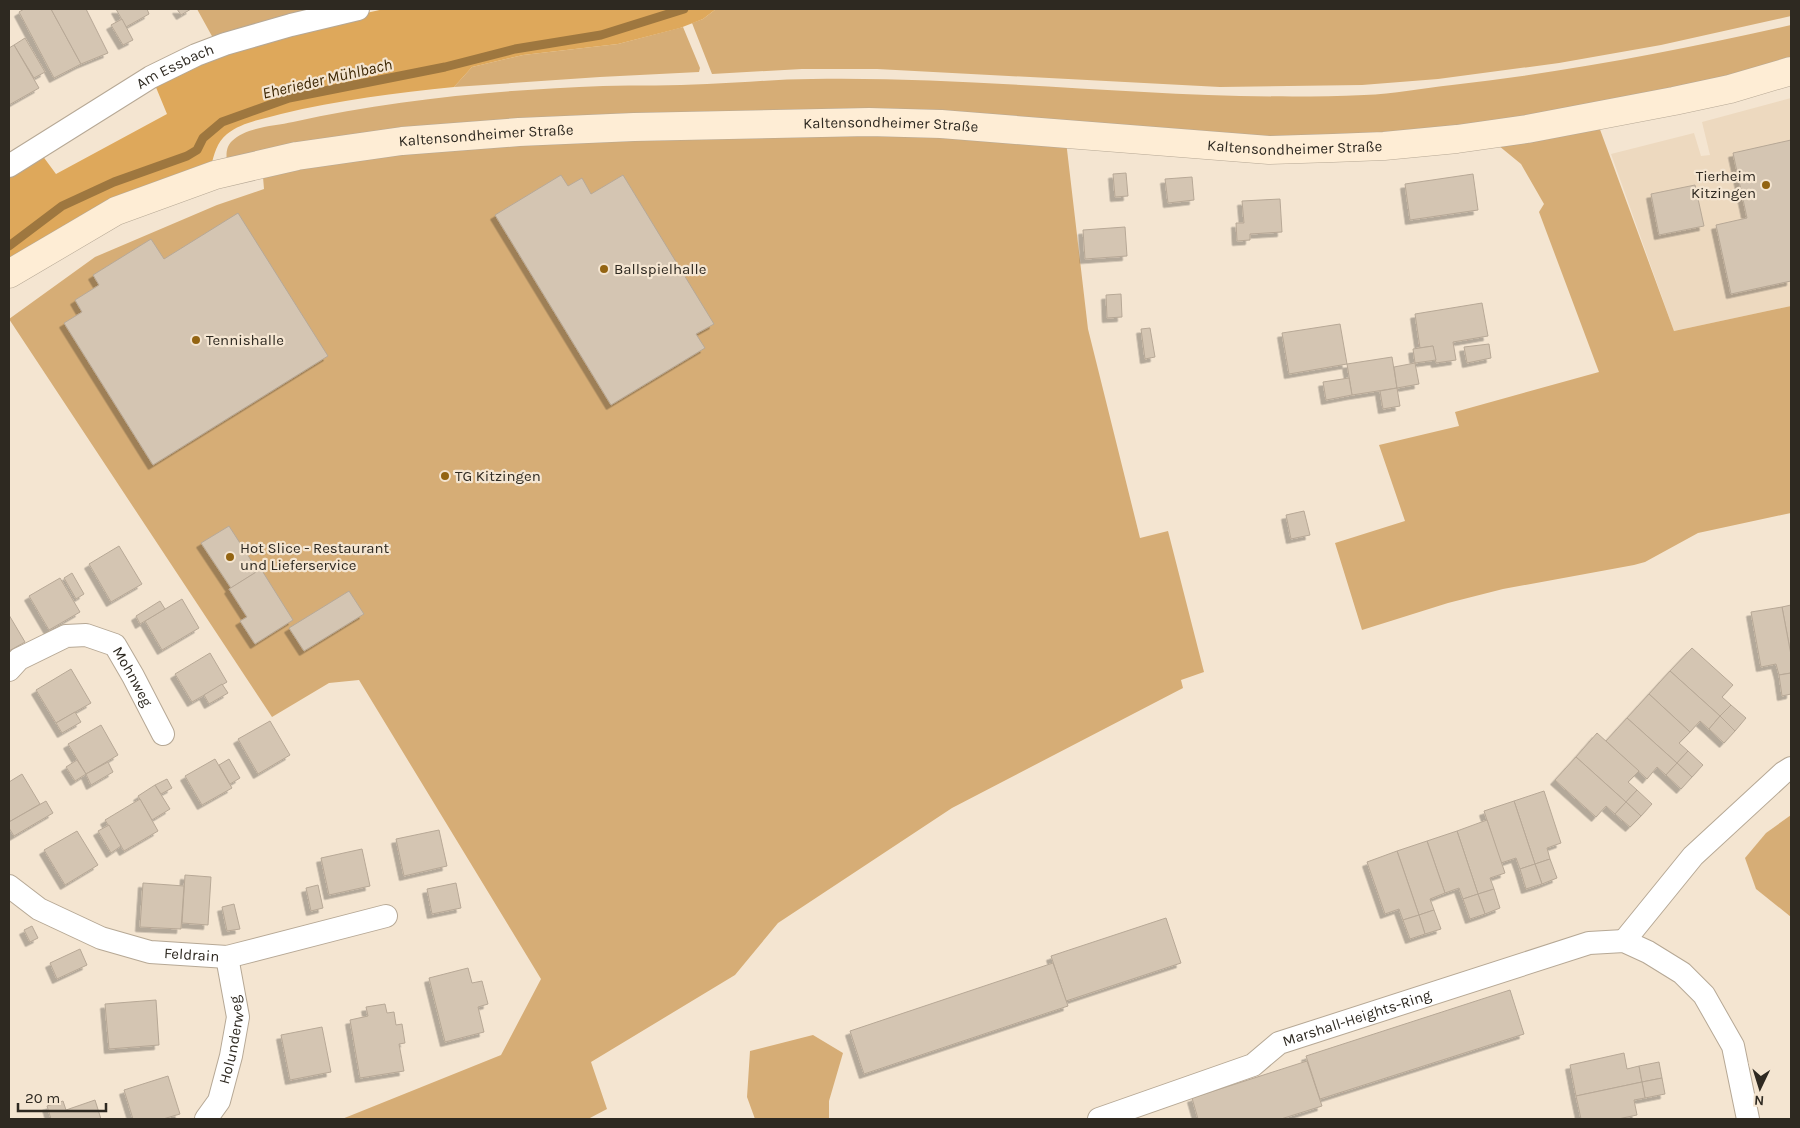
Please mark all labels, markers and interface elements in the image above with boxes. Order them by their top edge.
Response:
street label: Am Essbach [133,40,217,93]
water label: Eherieder Mühlbach [260,54,394,103]
street label: Kaltensondheimer Straße [803,113,979,136]
street label: Kaltensondheimer Straße [398,121,574,150]
street label: Kaltensondheimer Straße [1206,136,1383,159]
place label: Tierheim Kitzingen [1691,167,1756,202]
marker: Tierheim Kitzingen [1760,179,1772,191]
place label: Ballspielhalle [614,260,706,278]
marker: Ballspielhalle [598,263,610,275]
place label: Tennishalle [206,331,284,349]
marker: Tennishalle [190,334,202,346]
place label: TG Kitzingen [455,467,541,485]
marker: TG Kitzingen [439,470,451,482]
place label: Hot Slice - Restaurant und Lieferservice [240,539,389,574]
marker: Hot Slice - Restaurant und Lieferservice [224,551,236,563]
street label: Mohnweg [109,643,157,710]
street label: Feldrain [163,944,220,965]
street label: Marshall-Heights-Ring [1280,985,1434,1050]
street label: Holunderweg [215,994,248,1086]
north arrow [1735,1063,1785,1113]
scale bar [18,1080,105,1112]
text: 20 m [25,1089,60,1107]
text: N [1754,1092,1765,1109]

